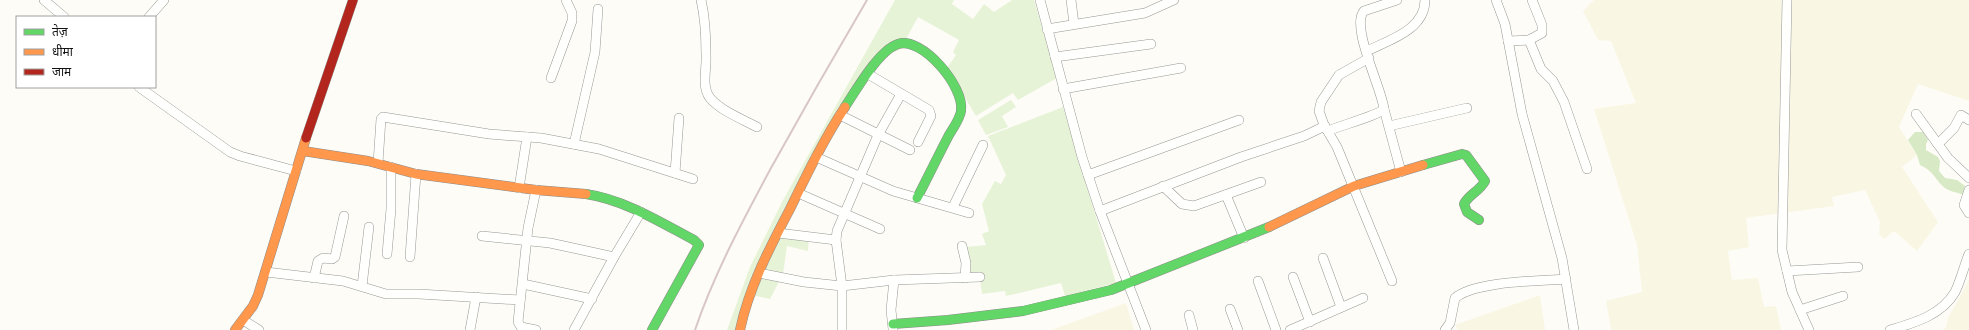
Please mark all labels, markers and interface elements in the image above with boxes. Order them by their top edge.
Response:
legend [16,16,156,88]
text: तेज़ [52,24,69,39]
text: धीमा [52,44,74,59]
text: जाम [52,65,72,79]

